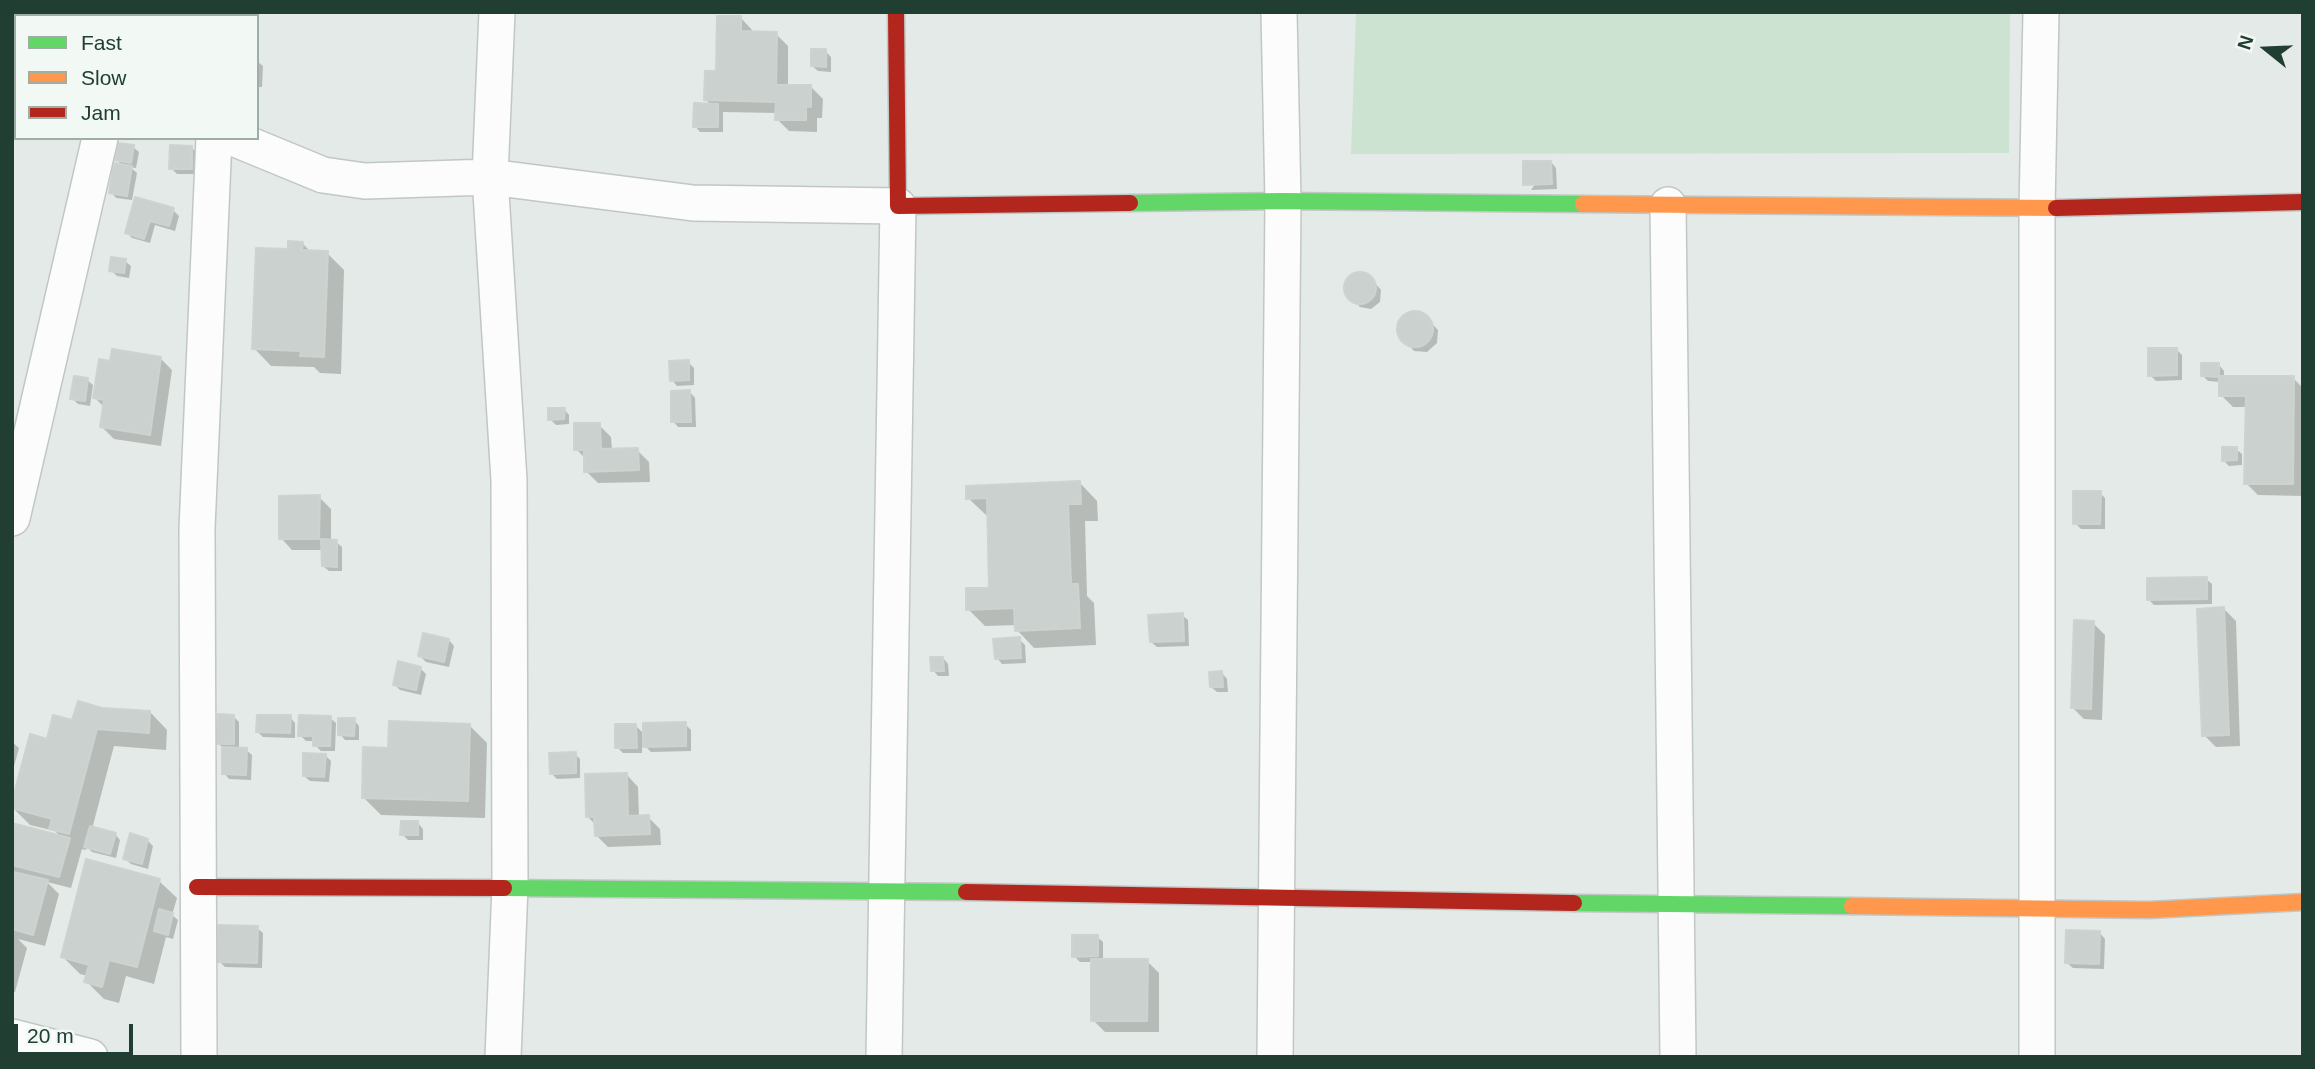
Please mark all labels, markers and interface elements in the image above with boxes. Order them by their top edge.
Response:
legend [14,14,259,140]
north arrow [2231,14,2301,84]
text: Fast [81,31,122,54]
text: N [2233,33,2258,52]
text: Slow [81,66,127,89]
text: Jam [81,101,121,124]
scale bar [18,1010,136,1054]
text: 20 m [27,1024,74,1047]

